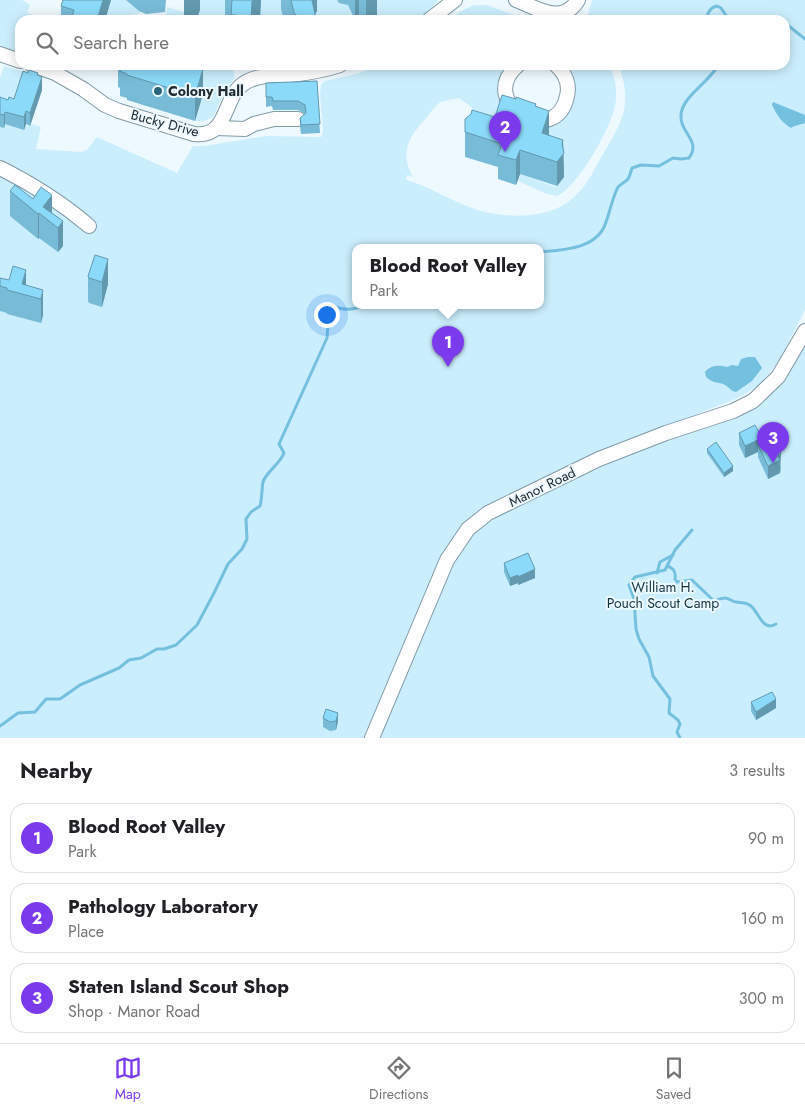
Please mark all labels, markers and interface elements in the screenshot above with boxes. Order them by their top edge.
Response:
search box [15,15,790,70]
icon: search [33,29,61,57]
text: Search here [73,29,169,56]
place label: Colony Hall [168,81,244,101]
marker: Colony Hall [152,85,164,97]
street label: Bucky Drive [129,104,201,142]
pin: 2 [489,111,521,152]
popup [352,244,544,309]
text: Blood Root Valley [369,252,527,279]
text: Park [369,279,398,302]
your location [314,302,340,328]
pin: 1 [432,326,464,367]
pin: 3 [757,422,789,463]
street label: Manor Road [505,462,579,512]
park label: William H. Pouch Scout Camp [607,577,719,613]
text: Nearby [20,756,92,786]
text: 3 results [729,759,785,782]
text: Blood Root Valley [68,813,225,840]
text: 1 [33,827,41,850]
text: 90 m [748,827,784,850]
text: Park [68,840,97,863]
text: Pathology Laboratory [68,893,258,920]
text: 2 [32,907,42,930]
text: 160 m [741,907,784,930]
text: Place [68,920,104,943]
text: Staten Island Scout Shop [68,973,289,1000]
text: 3 [32,987,42,1010]
text: 300 m [739,987,784,1010]
text: Shop · Manor Road [68,1000,200,1023]
tab: Map [114,1054,142,1104]
tab: Directions [369,1054,428,1104]
tab: Saved [656,1054,691,1104]

